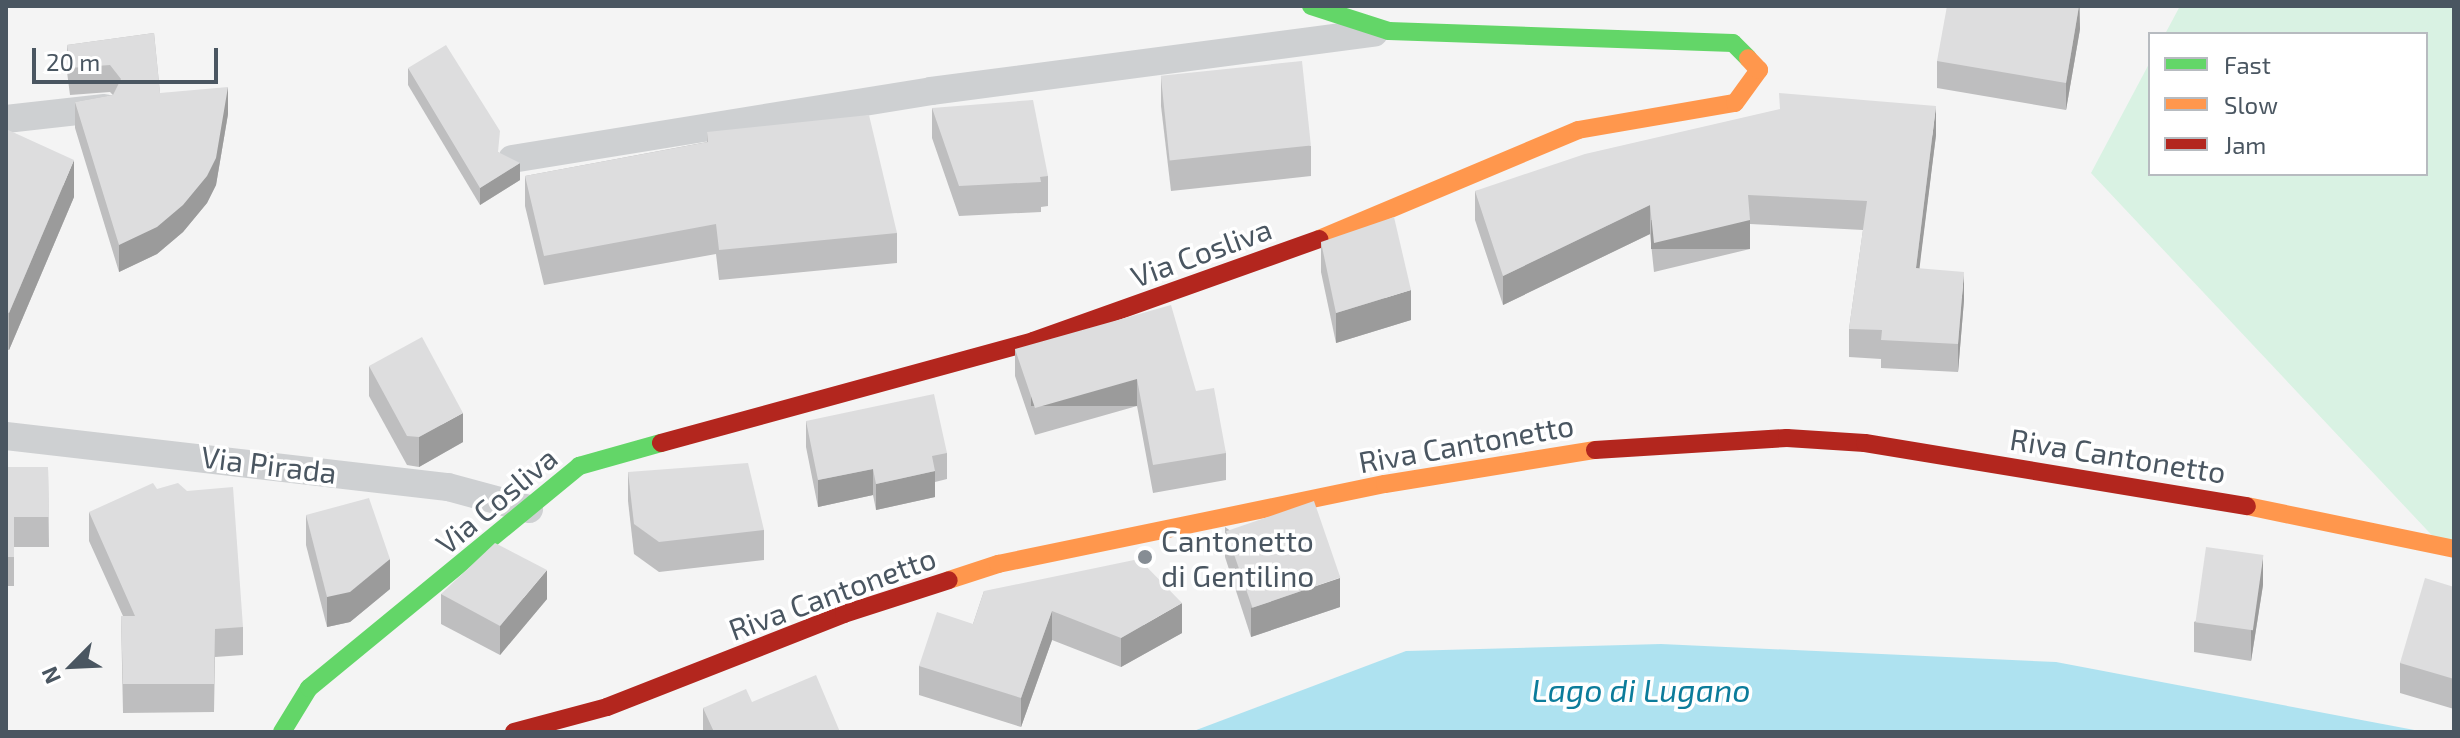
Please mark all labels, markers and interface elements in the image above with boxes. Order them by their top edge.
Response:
scale bar [36,32,222,82]
legend [2148,32,2428,176]
text: 20 m [46,47,100,76]
text: Fast [2224,50,2271,79]
text: Slow [2224,90,2278,119]
text: Jam [2224,130,2266,159]
street label: Via Cosliva [1126,210,1276,294]
street label: Riva Cantonetto [1356,406,1576,480]
street label: Riva Cantonetto [2008,420,2228,490]
street label: Via Pirada [199,438,339,490]
street label: Via Cosliva [428,439,564,561]
place label: Cantonetto di Gentilino [1161,522,1314,592]
street label: Riva Cantonetto [724,539,940,647]
marker: Cantonetto di Gentilino [1136,548,1154,566]
north arrow [32,626,112,706]
text: N [35,663,65,688]
water label: Lago di Lugano [1531,670,1751,708]

